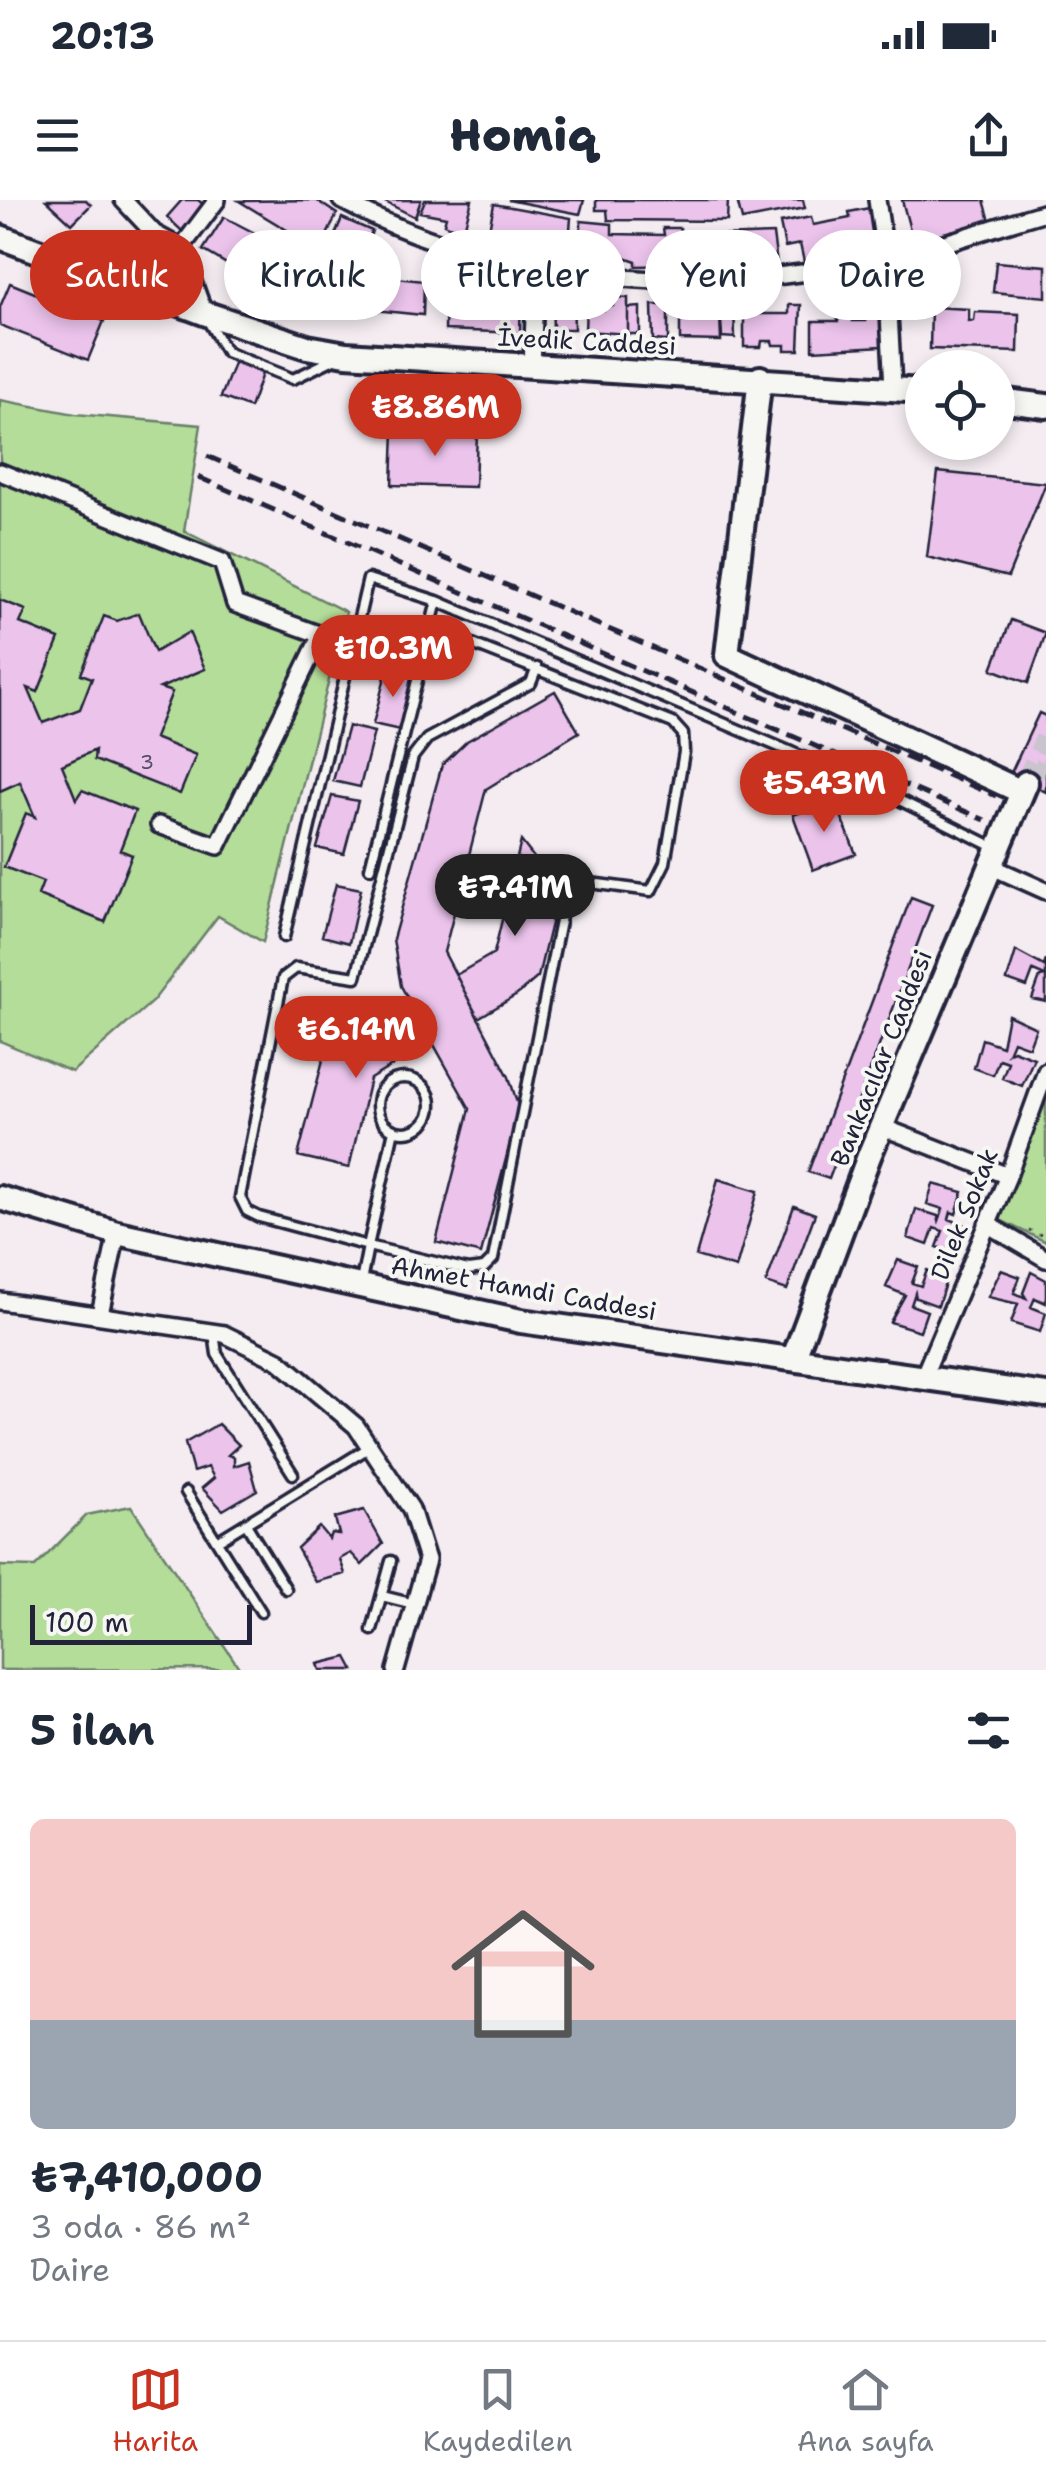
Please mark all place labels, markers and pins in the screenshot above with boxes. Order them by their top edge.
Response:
pin: ₺8.86M [354,374,516,459]
pin: ₺10.3M [312,615,474,700]
pin: ₺5.43M [743,750,905,835]
pin: ₺7.41M [434,854,596,939]
pin: ₺6.14M [275,996,437,1081]

